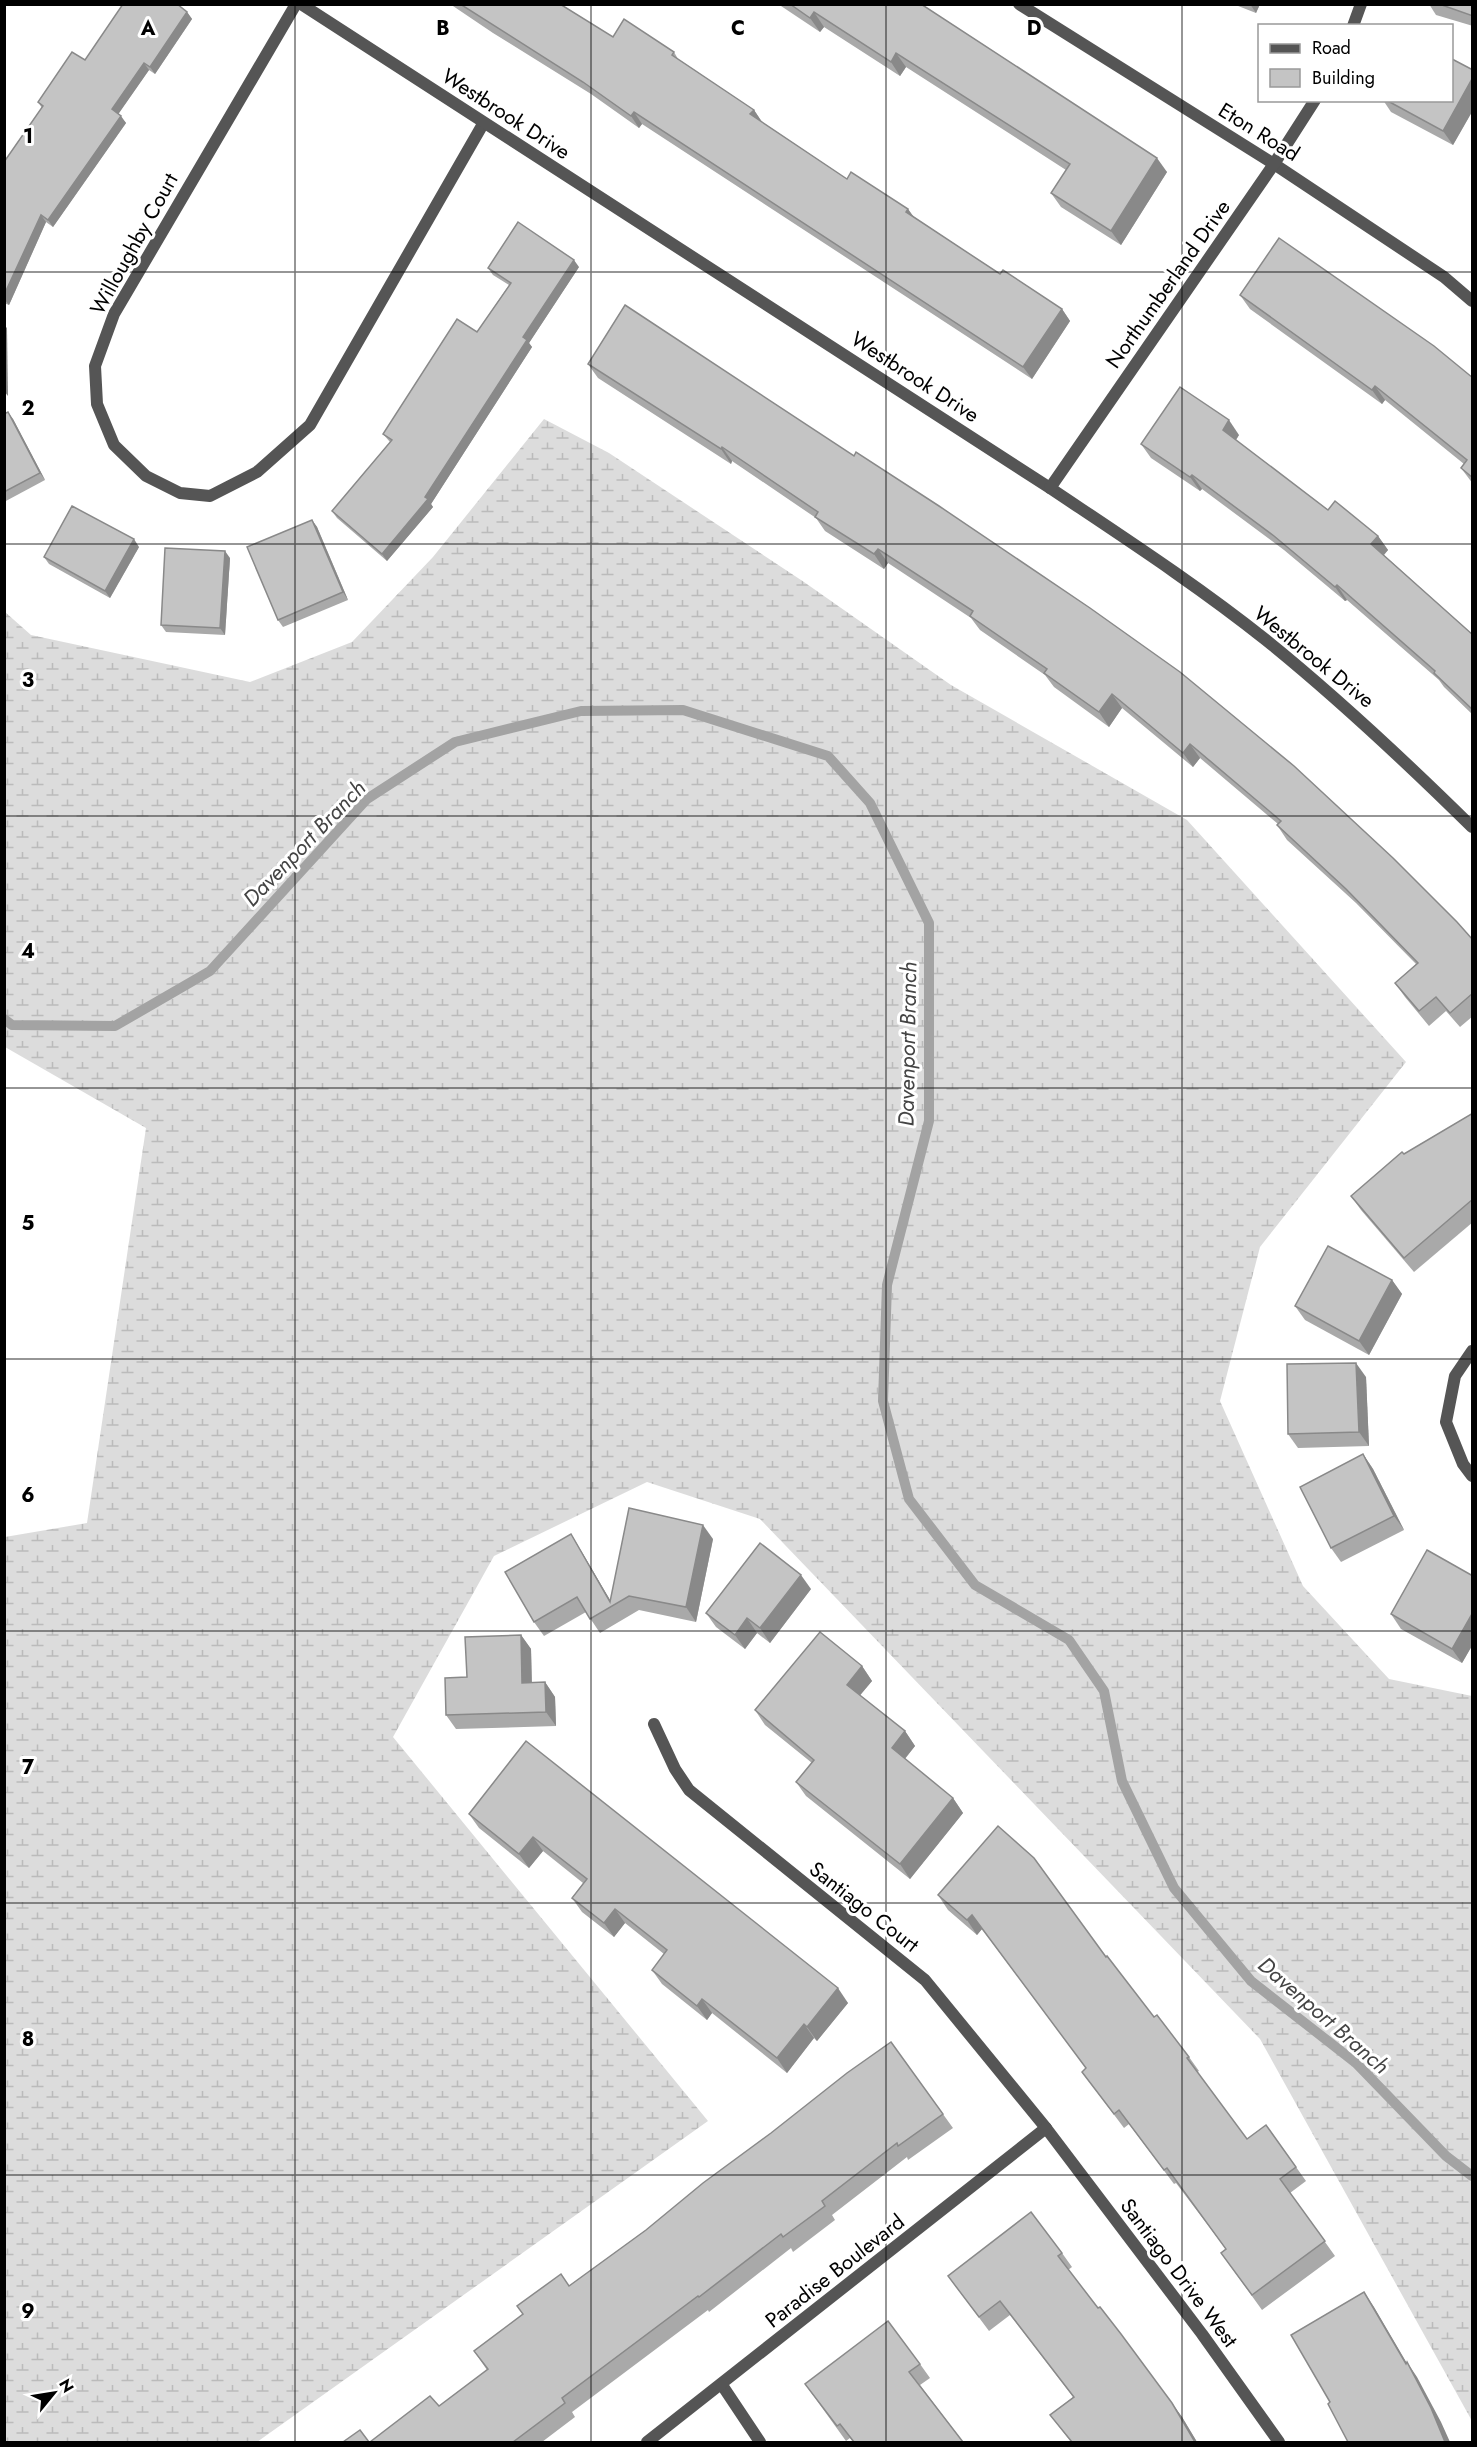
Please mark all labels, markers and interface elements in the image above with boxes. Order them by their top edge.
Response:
text: A [140,14,156,43]
text: B [436,14,450,43]
text: C [731,14,745,43]
text: D [1027,14,1041,43]
legend [1258,24,1453,102]
text: Road [1312,35,1351,61]
street label: Westbrook Drive [436,61,576,167]
text: Building [1312,65,1375,91]
street label: Eton Road [1213,95,1305,169]
text: 1 [23,122,33,151]
street label: Willoughby Court [83,168,185,320]
street label: Northumberland Drive [1099,194,1238,374]
street label: Westbrook Drive [845,324,985,430]
text: 2 [21,394,35,423]
street label: Westbrook Drive [1247,599,1381,715]
text: 3 [22,666,34,695]
water label: Davenport Branch [235,773,373,913]
text: 4 [21,937,35,966]
water label: Davenport Branch [890,961,924,1127]
text: 5 [22,1209,35,1238]
text: 6 [21,1481,35,1510]
text: 7 [22,1753,35,1782]
street label: Santiago Court [803,1855,925,1959]
water label: Davenport Branch [1251,1949,1397,2081]
text: 8 [22,2025,34,2054]
street label: Santiago Drive West [1113,2192,1245,2354]
street label: Paradise Boulevard [759,2207,911,2335]
text: 9 [21,2297,35,2326]
north arrow [24,2363,84,2423]
text: N [53,2374,80,2397]

